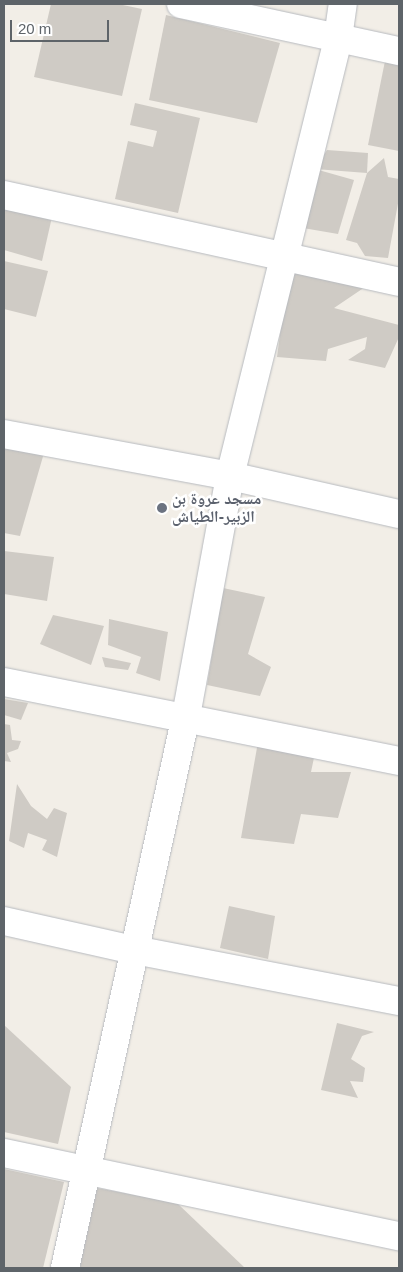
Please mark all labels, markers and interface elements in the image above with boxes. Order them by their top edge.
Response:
scale bar [12,10,111,42]
text: 20 m [18,20,51,37]
place label: مسجد عروة بن الزبير-الطياش [172,489,261,527]
marker: مسجد عروة بن الزبير-الطياش [156,502,168,514]

